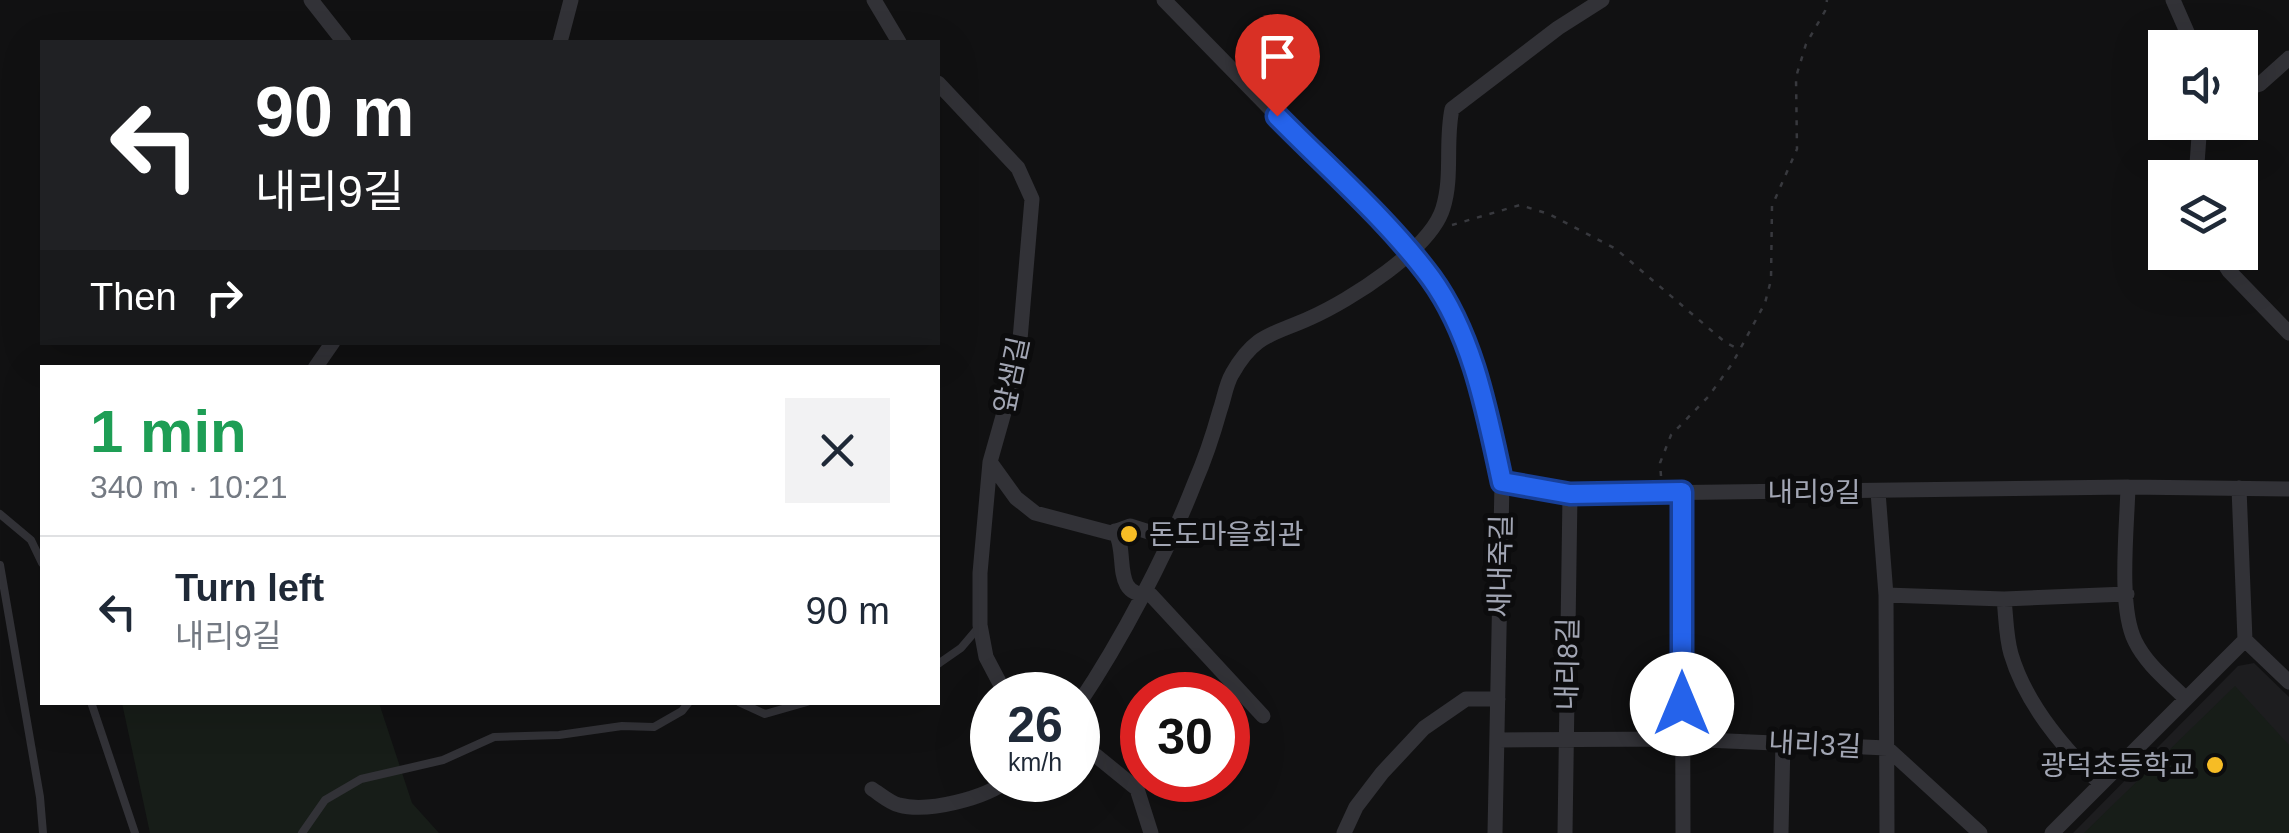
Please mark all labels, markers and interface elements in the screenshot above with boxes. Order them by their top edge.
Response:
pin [1235,14,1320,117]
icon: arrive [1250,29,1305,84]
map controls [2148,30,2258,270]
button: sound [2148,30,2258,140]
text: 90 m [255,73,415,151]
icon: left [90,80,220,210]
button: layers [2148,160,2258,270]
text: 내리9길 [255,166,404,217]
icon: right [197,270,252,325]
text: Then [90,276,177,318]
street label: 앞샘길 [988,334,1035,416]
text: 1 min [90,398,247,465]
button: close [785,398,890,503]
text: 340 m · 10:21 [90,469,287,505]
street label: 내리9길 [1768,477,1860,508]
street label: 새내죽길 [1484,514,1517,618]
place label: 돈도마을회관 [1149,519,1304,550]
marker: 돈도마을회관 [1118,523,1140,545]
text: Turn left [175,567,324,609]
icon: left [90,584,145,639]
text: 90 m [806,590,890,632]
street label: 내리8길 [1551,617,1584,711]
text: 내리9길 [175,618,281,654]
position arrow [1630,652,1734,756]
speed limit sign: 30 [1120,672,1250,802]
text: 26 [1007,697,1063,753]
street label: 내리3길 [1768,727,1862,762]
text: km/h [1008,748,1062,776]
place label: 광덕초등학교 [2040,750,2195,781]
marker: 광덕초등학교 [2204,754,2226,776]

